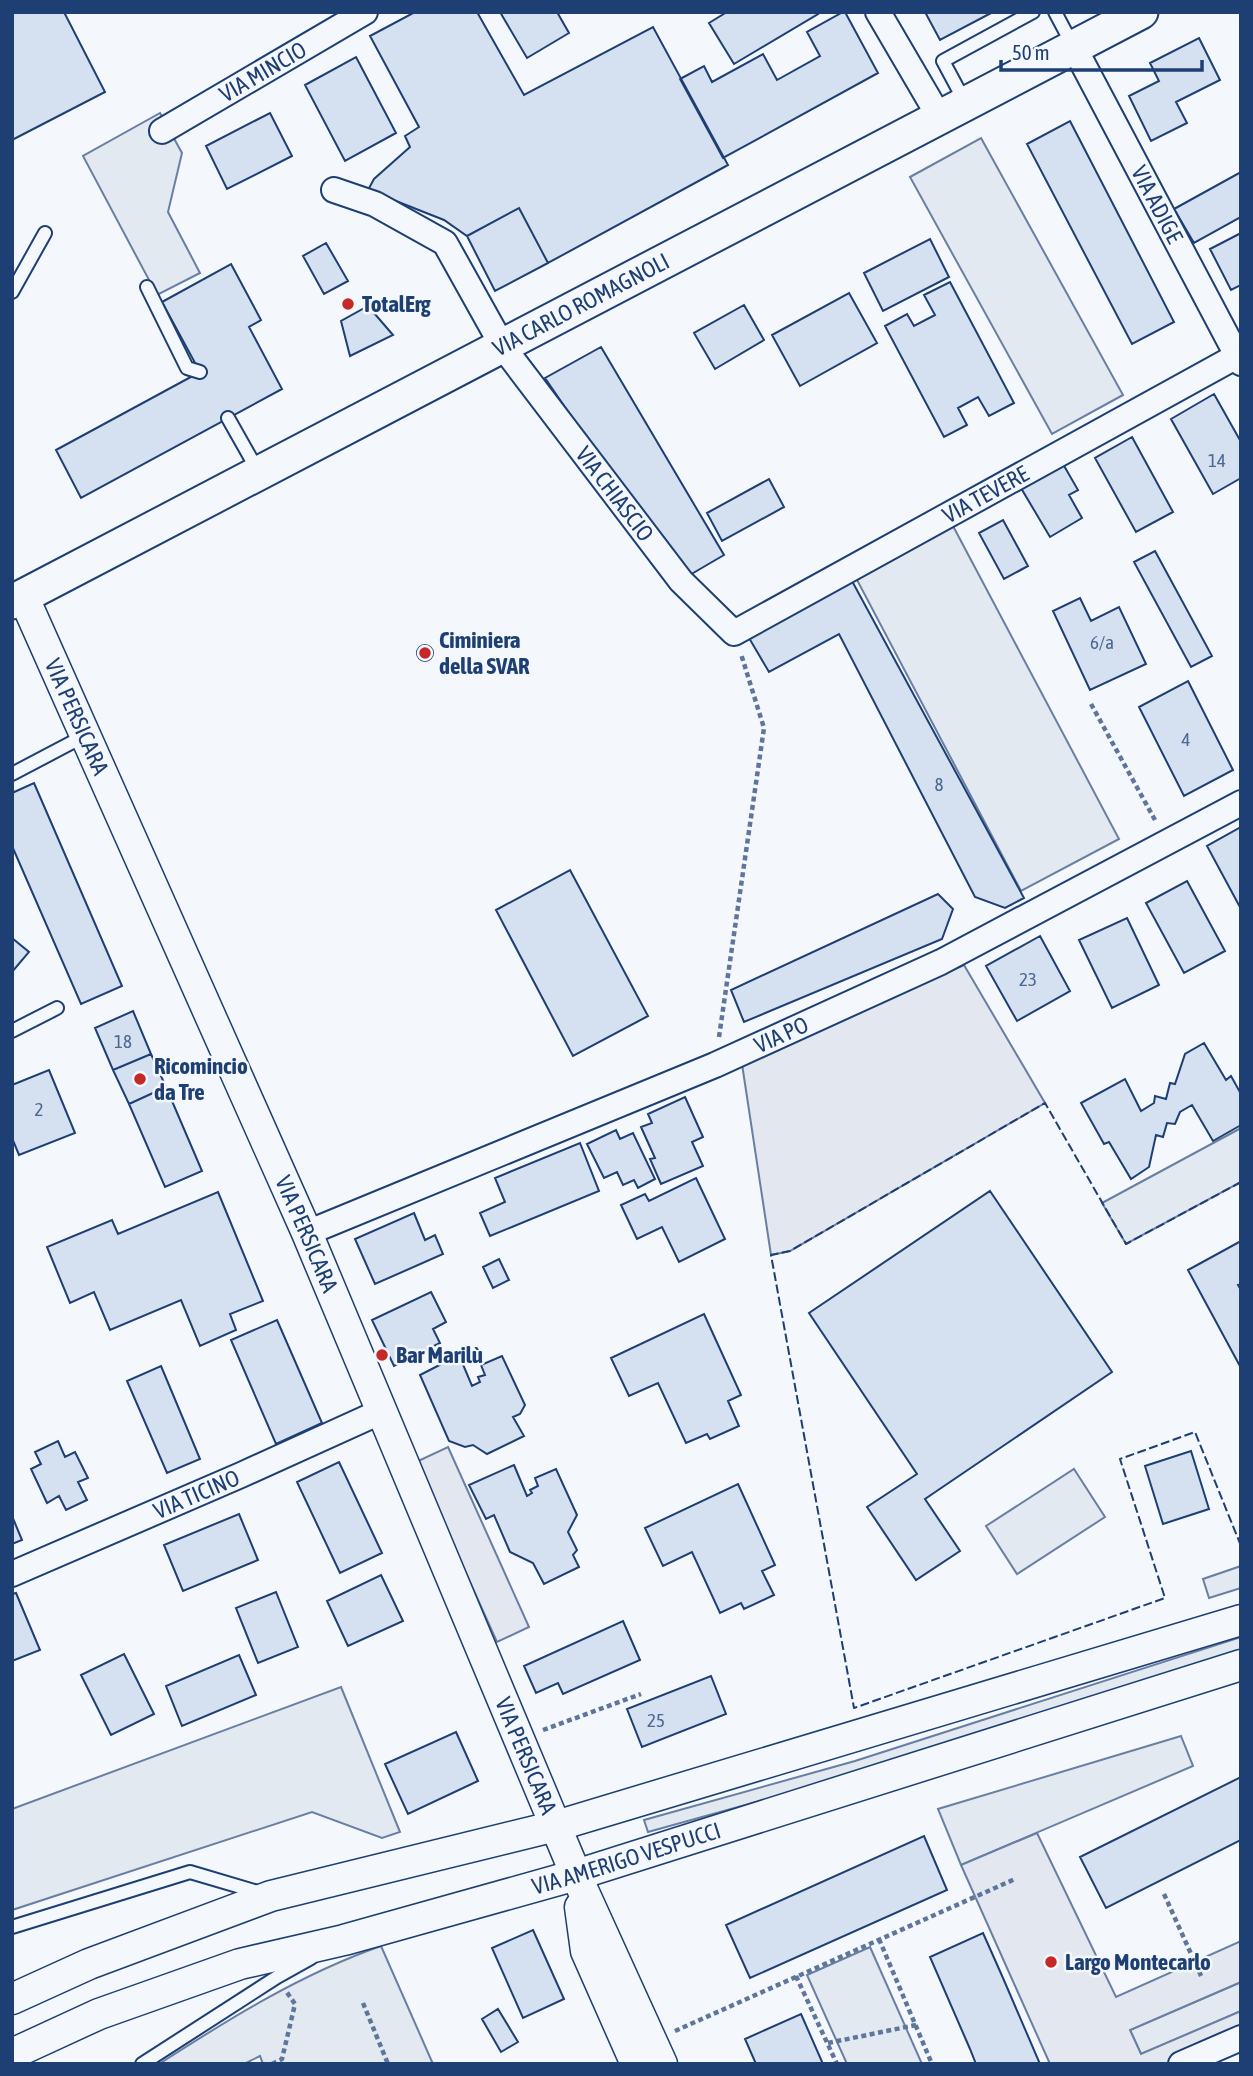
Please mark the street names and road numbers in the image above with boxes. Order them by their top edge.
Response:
street label: VIA MINCIO [215,36,311,107]
street label: VIA ADIGE [1126,161,1188,248]
street label: VIA CARLO ROMAGNOLI [488,248,674,361]
street label: VIA CHIASCIO [570,441,659,546]
street label: VIA TEVERE [938,460,1033,528]
street label: VIA PERSICARA [40,655,114,779]
street label: VIA PO [750,1011,812,1058]
street label: VIA PERSICARA [270,1172,344,1297]
street label: VIA TICINO [150,1464,243,1524]
street label: VIA PERSICARA [490,1693,562,1819]
street label: VIA AMERIGO VESPUCCI [529,1817,724,1900]

